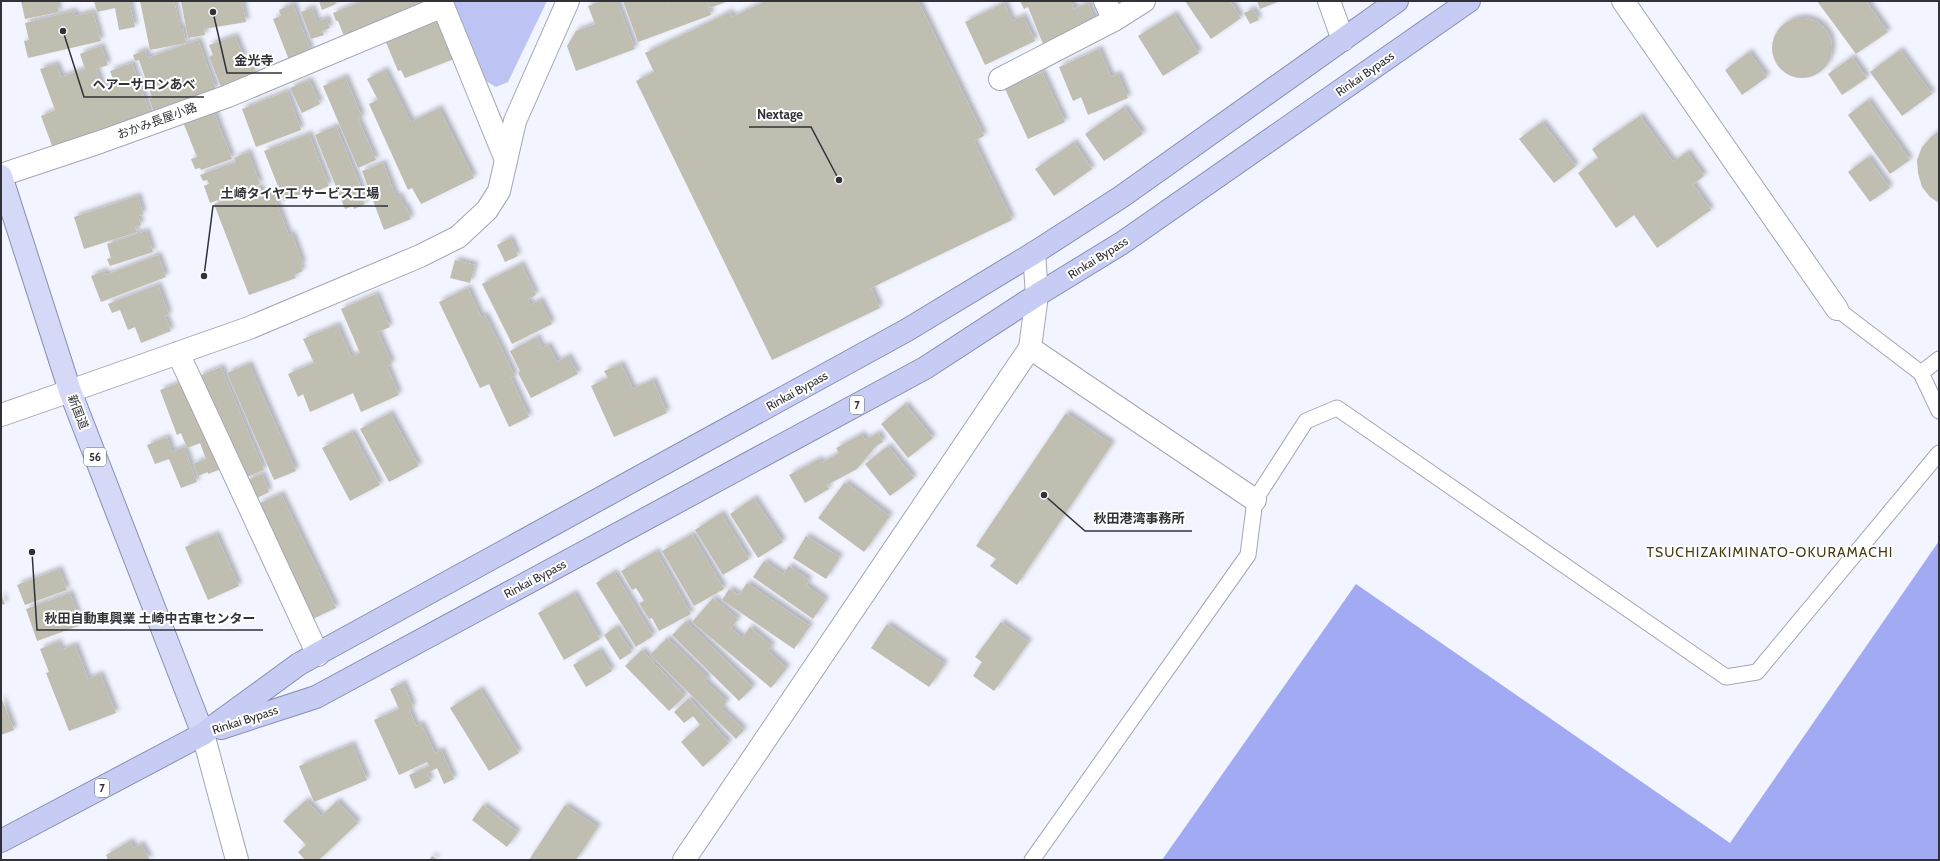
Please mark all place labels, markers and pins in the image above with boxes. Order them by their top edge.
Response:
callout: 金光寺 [227,48,282,73]
callout: ヘアーサロンあべ [84,72,204,97]
callout: Nextage [749,102,811,127]
callout: 土崎タイヤ工 サービス工場 [213,181,388,206]
callout: 秋田港湾事務所 [1085,506,1192,531]
callout: 秋田自動車興業 土崎中古車センター [37,605,263,630]

